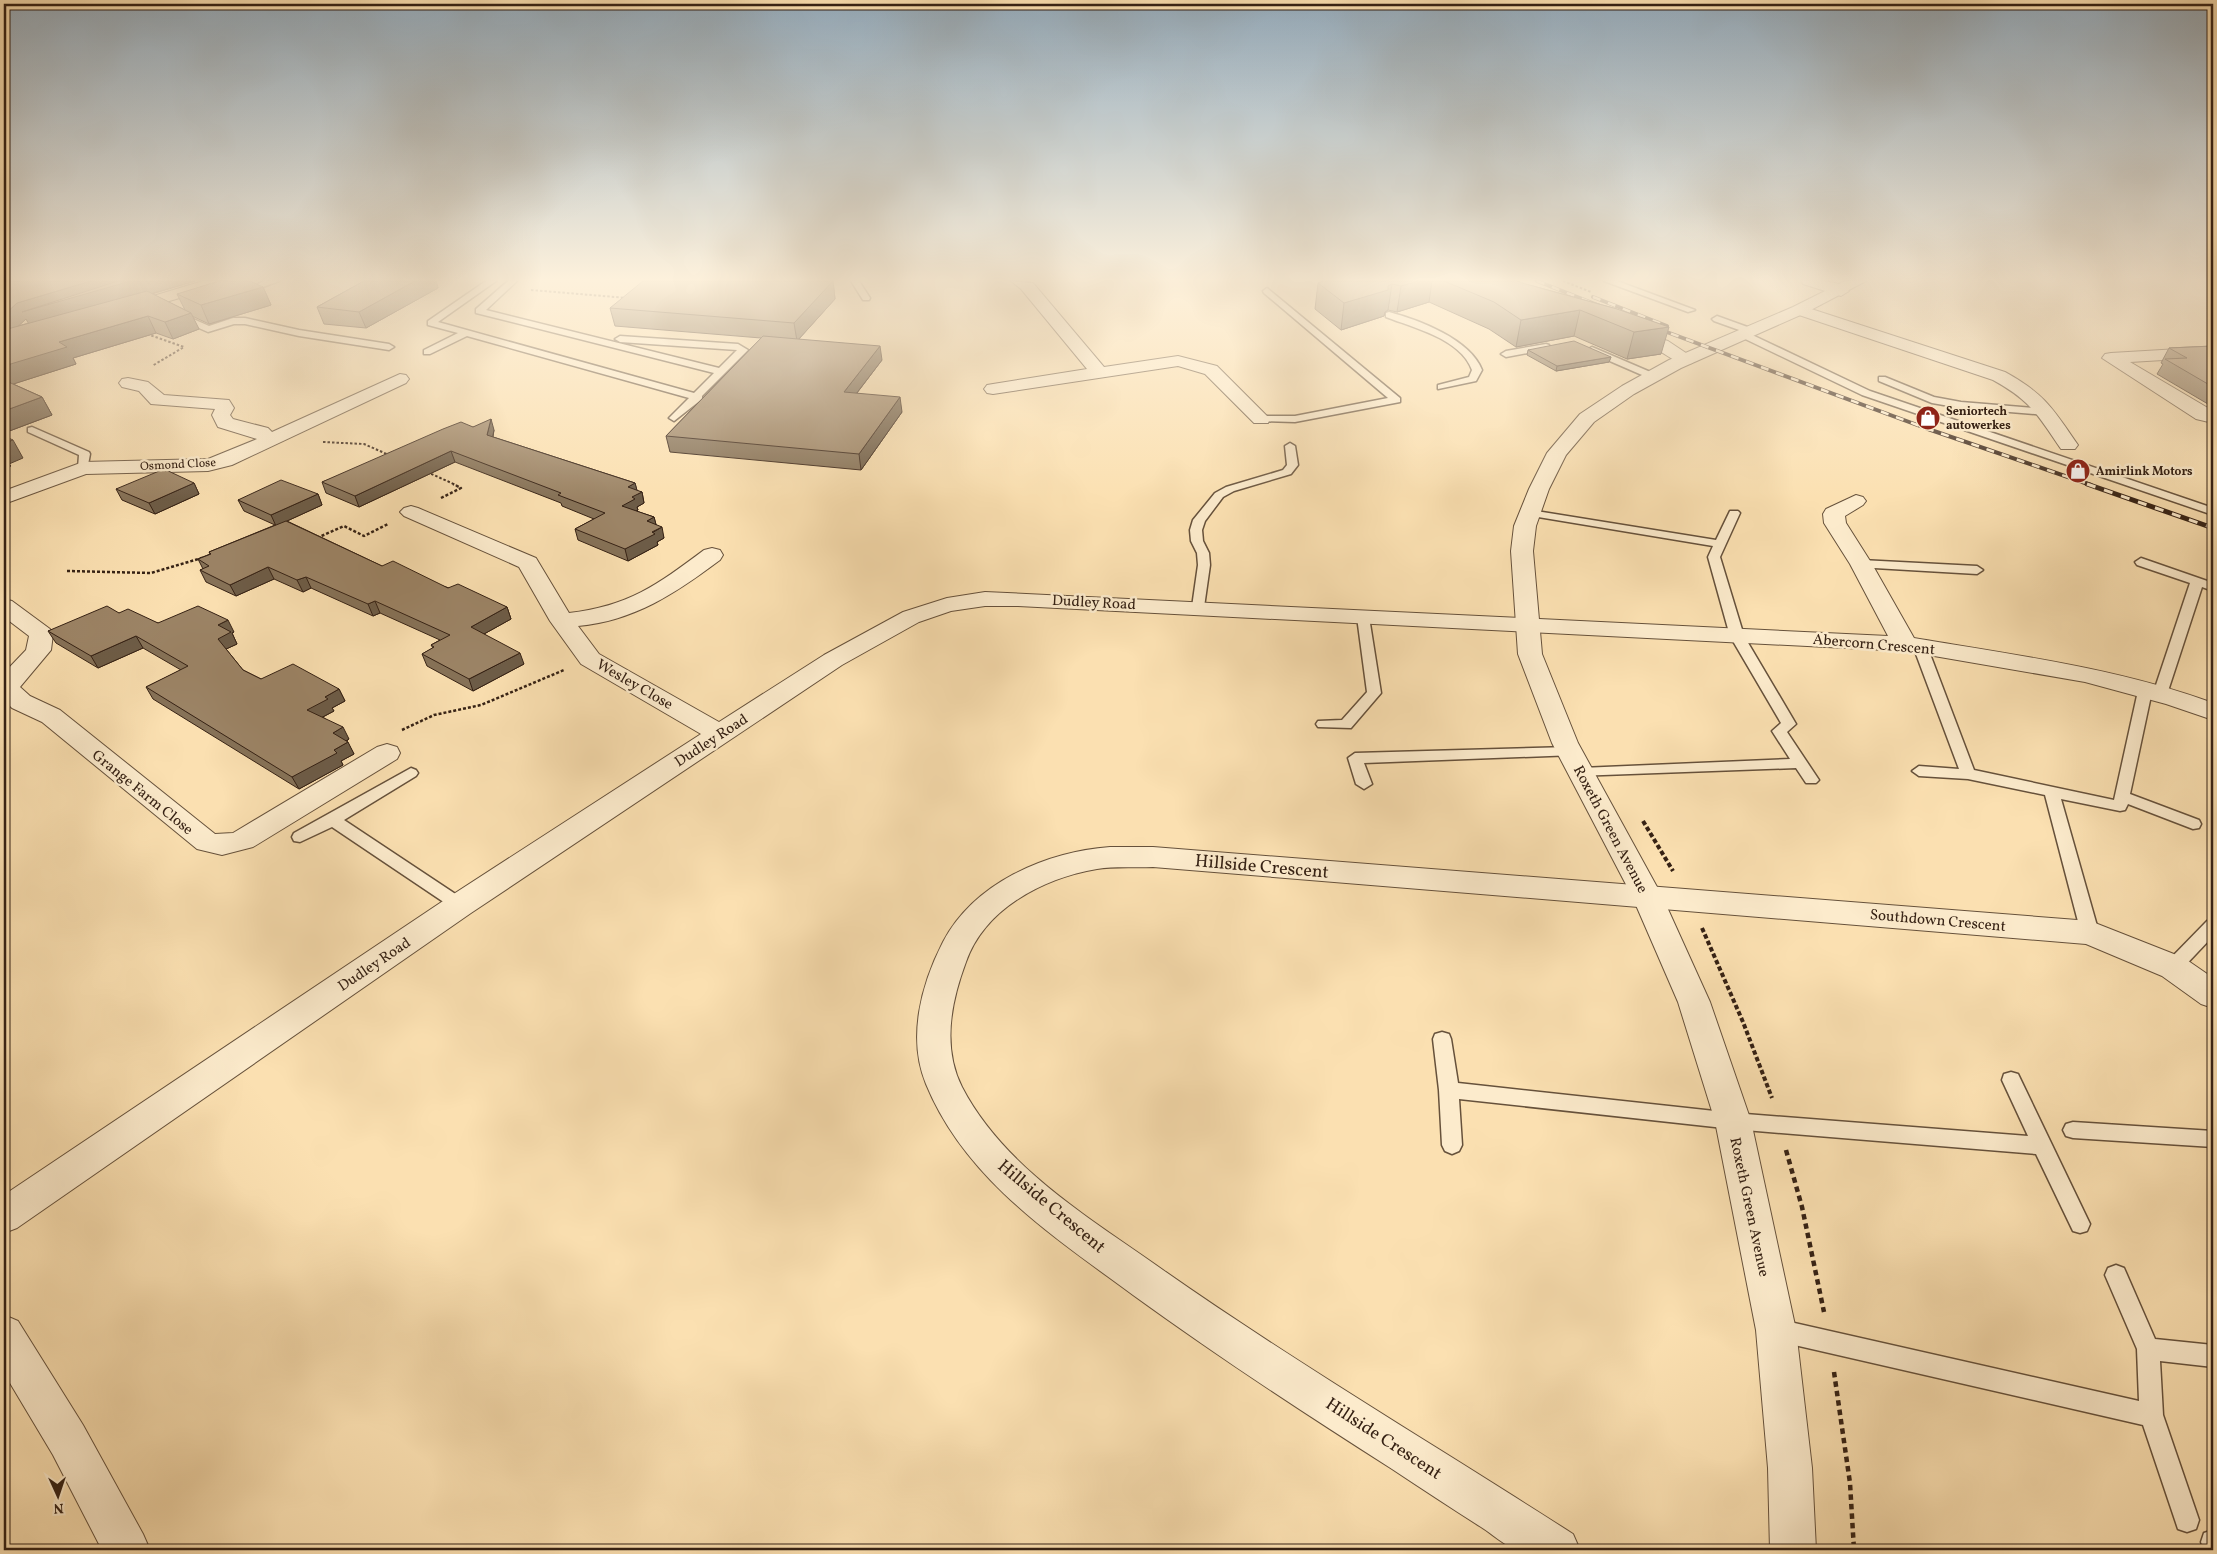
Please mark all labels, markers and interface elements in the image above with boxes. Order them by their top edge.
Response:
place label: Seniortech autowerkes [1946,404,2011,434]
shop icon: Seniortech autowerkes [1915,405,1941,431]
street label: Osmond Close [140,455,217,475]
shop icon: Amirlink Motors [2065,458,2091,484]
place label: Amirlink Motors [2096,464,2193,480]
street label: Dudley Road [1051,591,1136,616]
street label: Abercorn Crescent [1812,630,1936,661]
street label: Wesley Close [592,655,676,716]
street label: Dudley Road [671,710,753,773]
street label: Grange Farm Close [87,746,197,841]
street label: Roxeth Green Avenue [1567,762,1652,897]
street label: Hillside Crescent [1194,849,1330,886]
street label: Southdown Crescent [1869,905,2007,938]
street label: Dudley Road [334,933,415,997]
street label: Roxeth Green Avenue [1724,1136,1774,1279]
street label: Hillside Crescent [992,1154,1111,1260]
street label: Hillside Crescent [1320,1392,1446,1486]
north arrow [32,1472,82,1522]
text: N [53,1498,64,1517]

